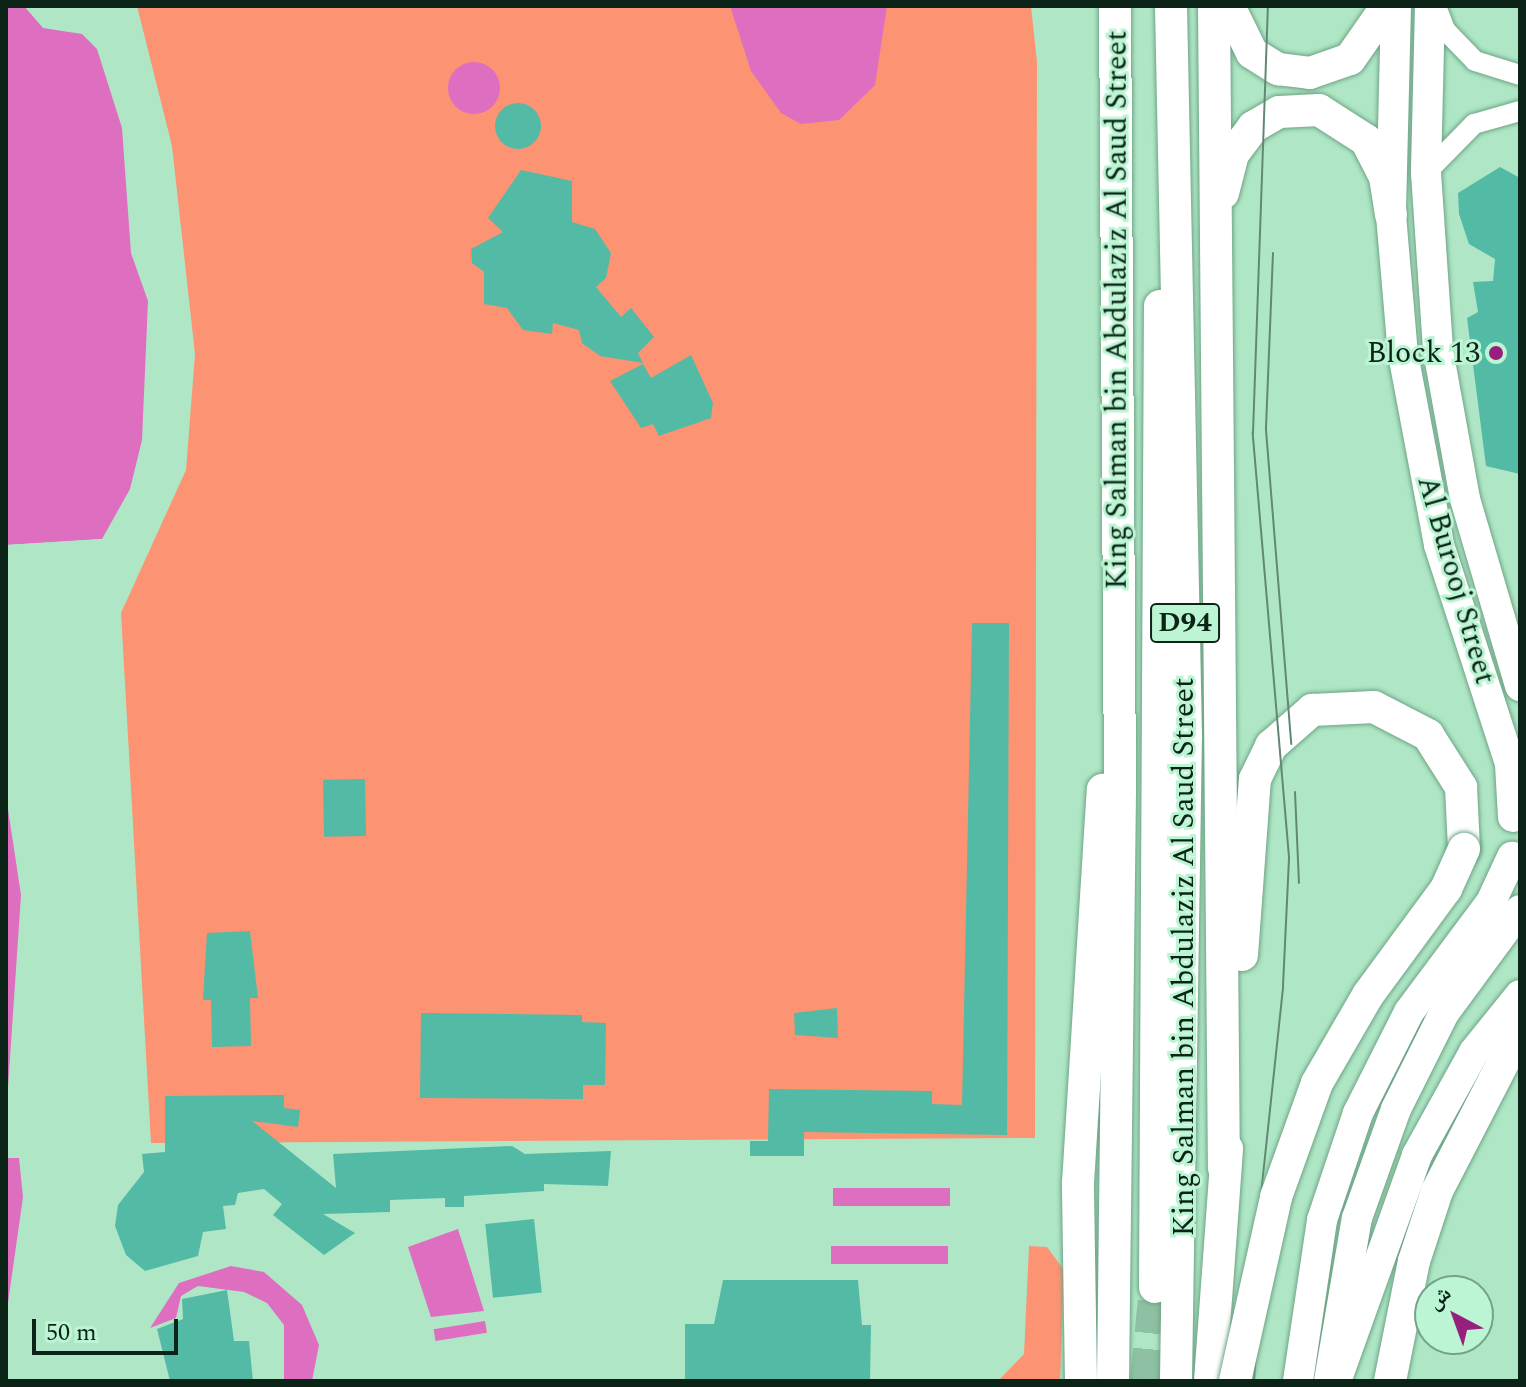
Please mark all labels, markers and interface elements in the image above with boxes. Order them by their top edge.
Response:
street label: King Salman bin Abdulaziz Al Saud Street [1099,30,1135,590]
place label: Block 13 [1367,335,1480,371]
marker: Block 13 [1487,344,1505,362]
street label: Al Burooj Street [1409,472,1503,688]
road number: D94 [1149,599,1221,647]
street label: King Salman bin Abdulaziz Al Saud Street [1166,677,1202,1237]
north arrow [1414,1275,1494,1355]
text: ش [1420,1278,1459,1318]
scale bar [36,1303,182,1353]
text: 50 m [46,1315,97,1351]

